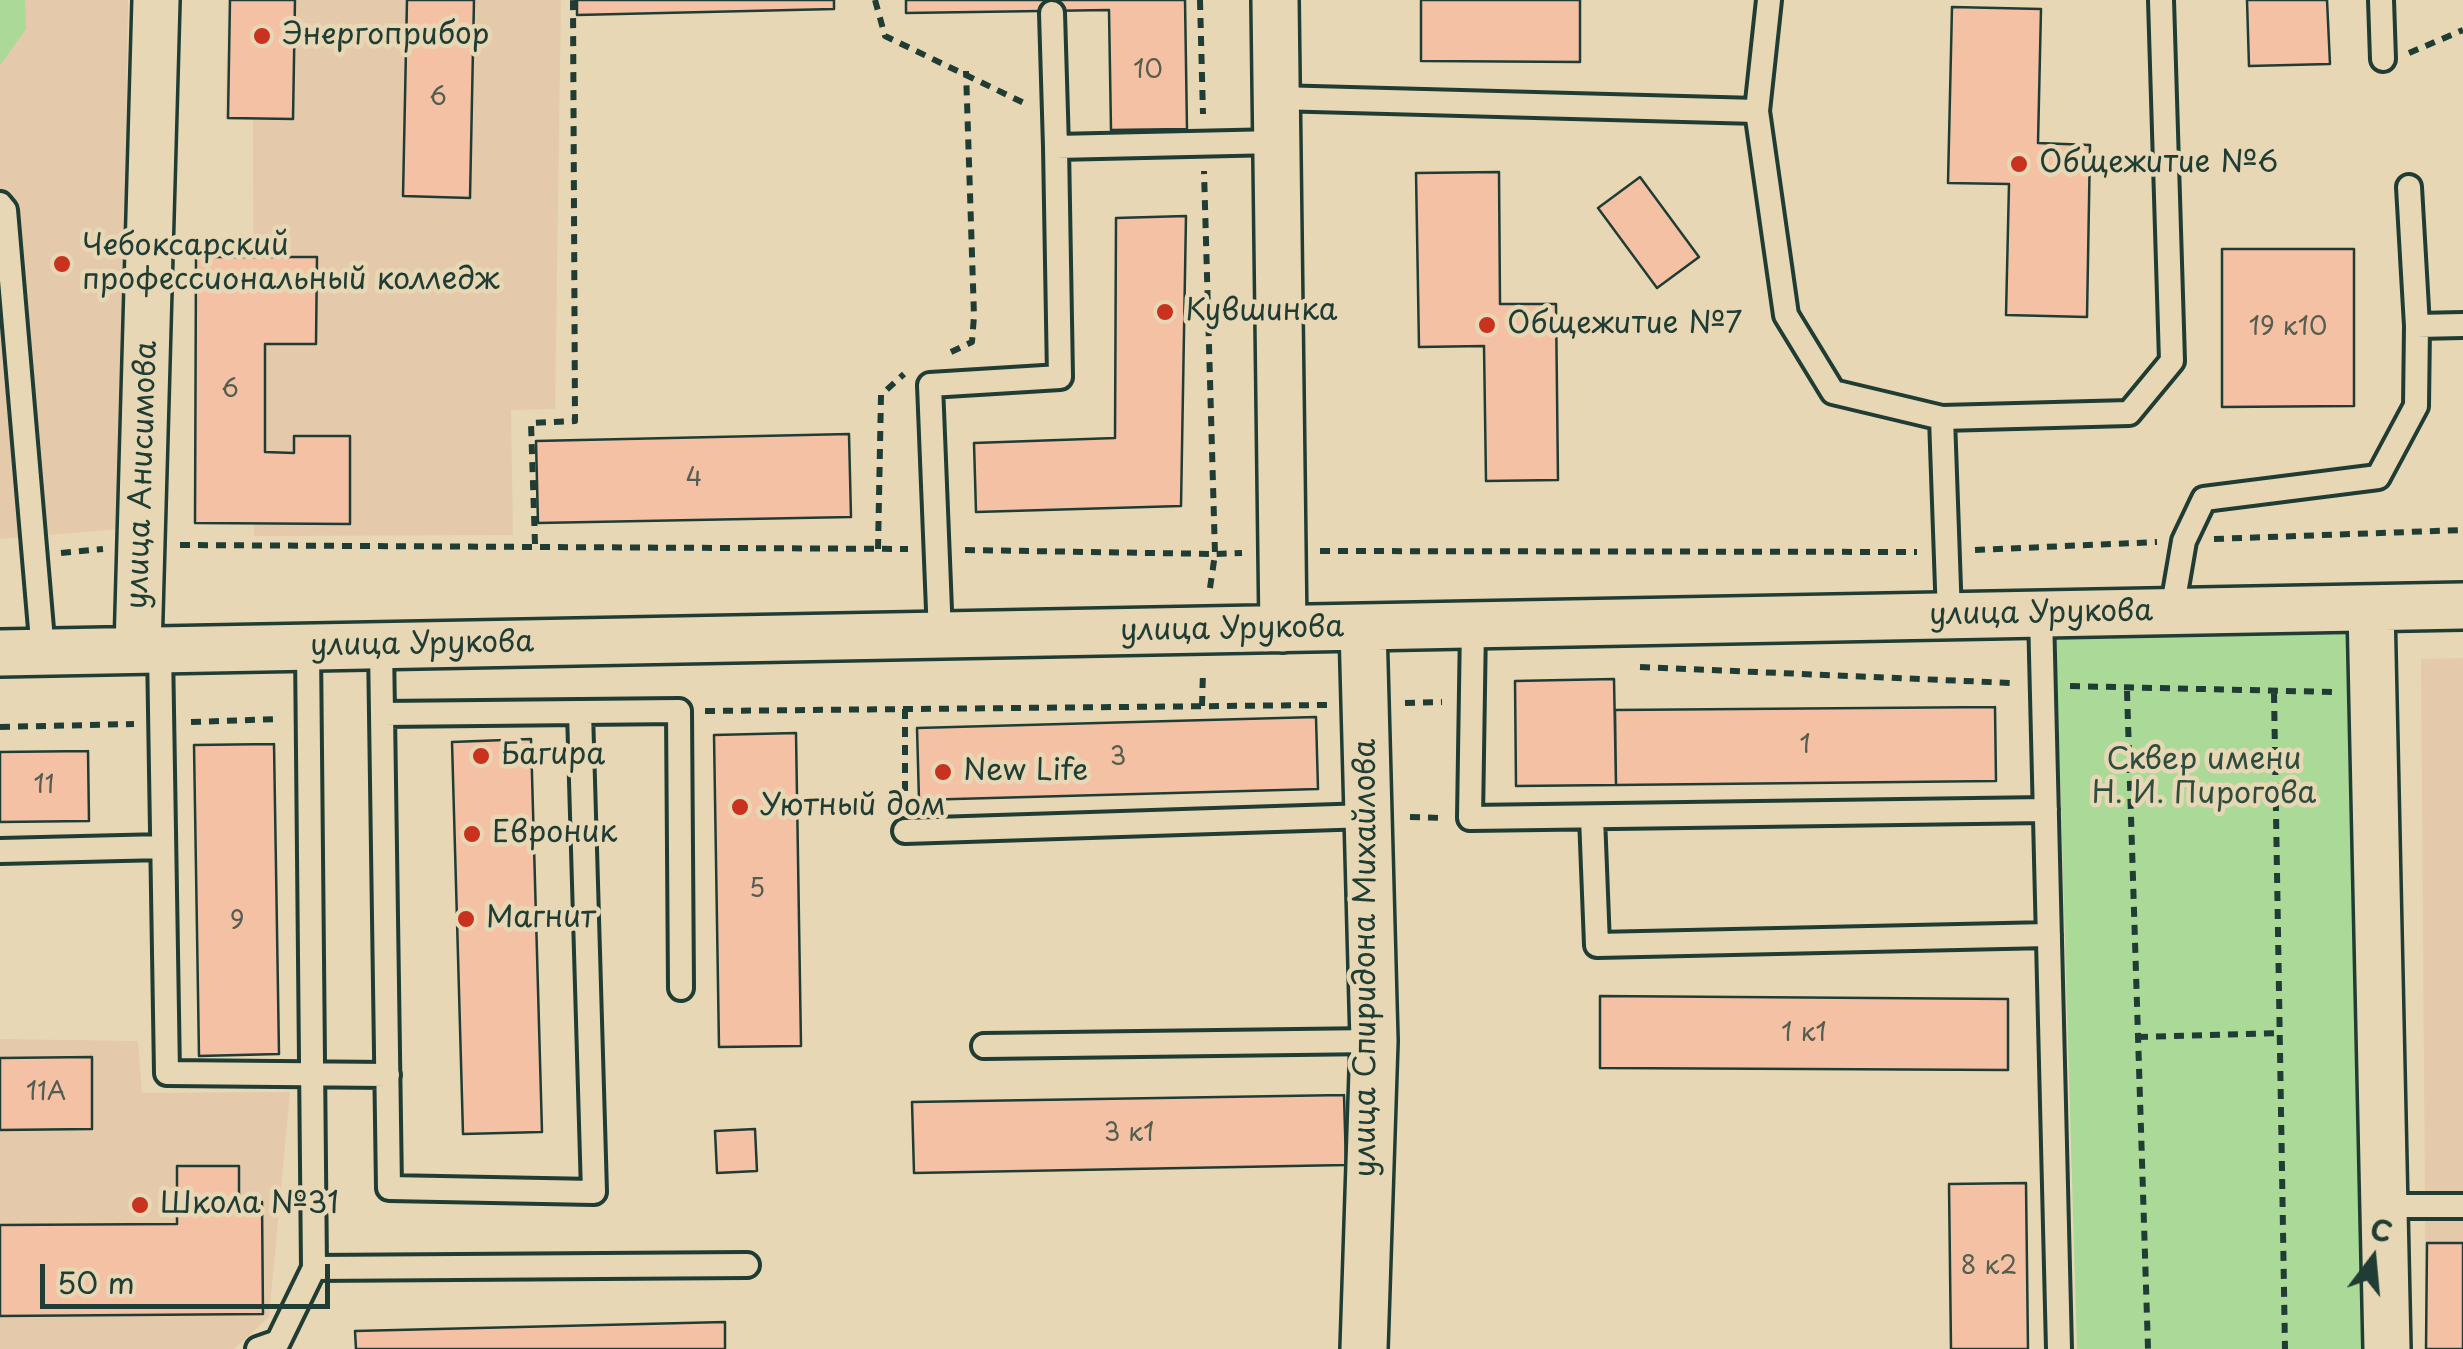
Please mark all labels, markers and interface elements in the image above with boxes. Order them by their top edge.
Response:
place label: Энергоприбор [282,18,489,54]
marker: Энергоприбор [251,25,273,47]
house number: 10 [1133,56,1163,86]
house number: 6 [429,83,447,113]
place label: Общежитие №6 [2039,146,2278,182]
marker: Общежитие №6 [2008,153,2030,175]
place label: Чебоксарский профессиональный колледж [82,229,500,300]
marker: Чебоксарский профессиональный колледж [51,253,73,275]
place label: Кувшинка [1185,294,1337,330]
marker: Кувшинка [1154,301,1176,323]
place label: Общежитие №7 [1507,307,1742,343]
house number: 19 к10 [2249,313,2327,343]
marker: Общежитие №7 [1476,314,1498,336]
street label: улица Анисимова [120,340,166,610]
house number: 6 [221,375,239,405]
house number: 4 [686,464,702,494]
street label: улица Урукова [1929,594,2153,634]
street label: улица Урукова [1120,610,1344,650]
street label: улица Урукова [310,625,534,665]
house number: 1 [1799,731,1811,761]
place label: Багира [501,738,605,774]
street label: улица Спиридона Михайлова [1349,739,1385,1177]
house number: 3 [1110,743,1126,773]
park label: Сквер имени Н. И. Пирогова [2092,743,2316,814]
marker: Багира [470,745,492,767]
place label: New Life [963,754,1088,790]
marker: New Life [932,761,954,783]
house number: 11 [34,771,54,801]
place label: Уютный дом [760,789,946,825]
marker: Уютный дом [729,796,751,818]
place label: Евроник [492,816,617,852]
marker: Евроник [461,823,483,845]
house number: 5 [749,875,765,905]
place label: Магнит [486,901,596,937]
house number: 9 [230,907,244,937]
marker: Магнит [455,908,477,930]
house number: 1 к1 [1781,1019,1827,1049]
house number: 11А [26,1078,66,1108]
house number: 3 к1 [1104,1119,1154,1149]
place label: Школа №31 [160,1187,339,1223]
marker: Школа №31 [129,1194,151,1216]
text: С [2365,1206,2397,1253]
north arrow [2323,1209,2423,1309]
scale bar [45,1244,335,1306]
house number: 8 к2 [1961,1252,2017,1282]
text: 50 m [57,1259,135,1304]

